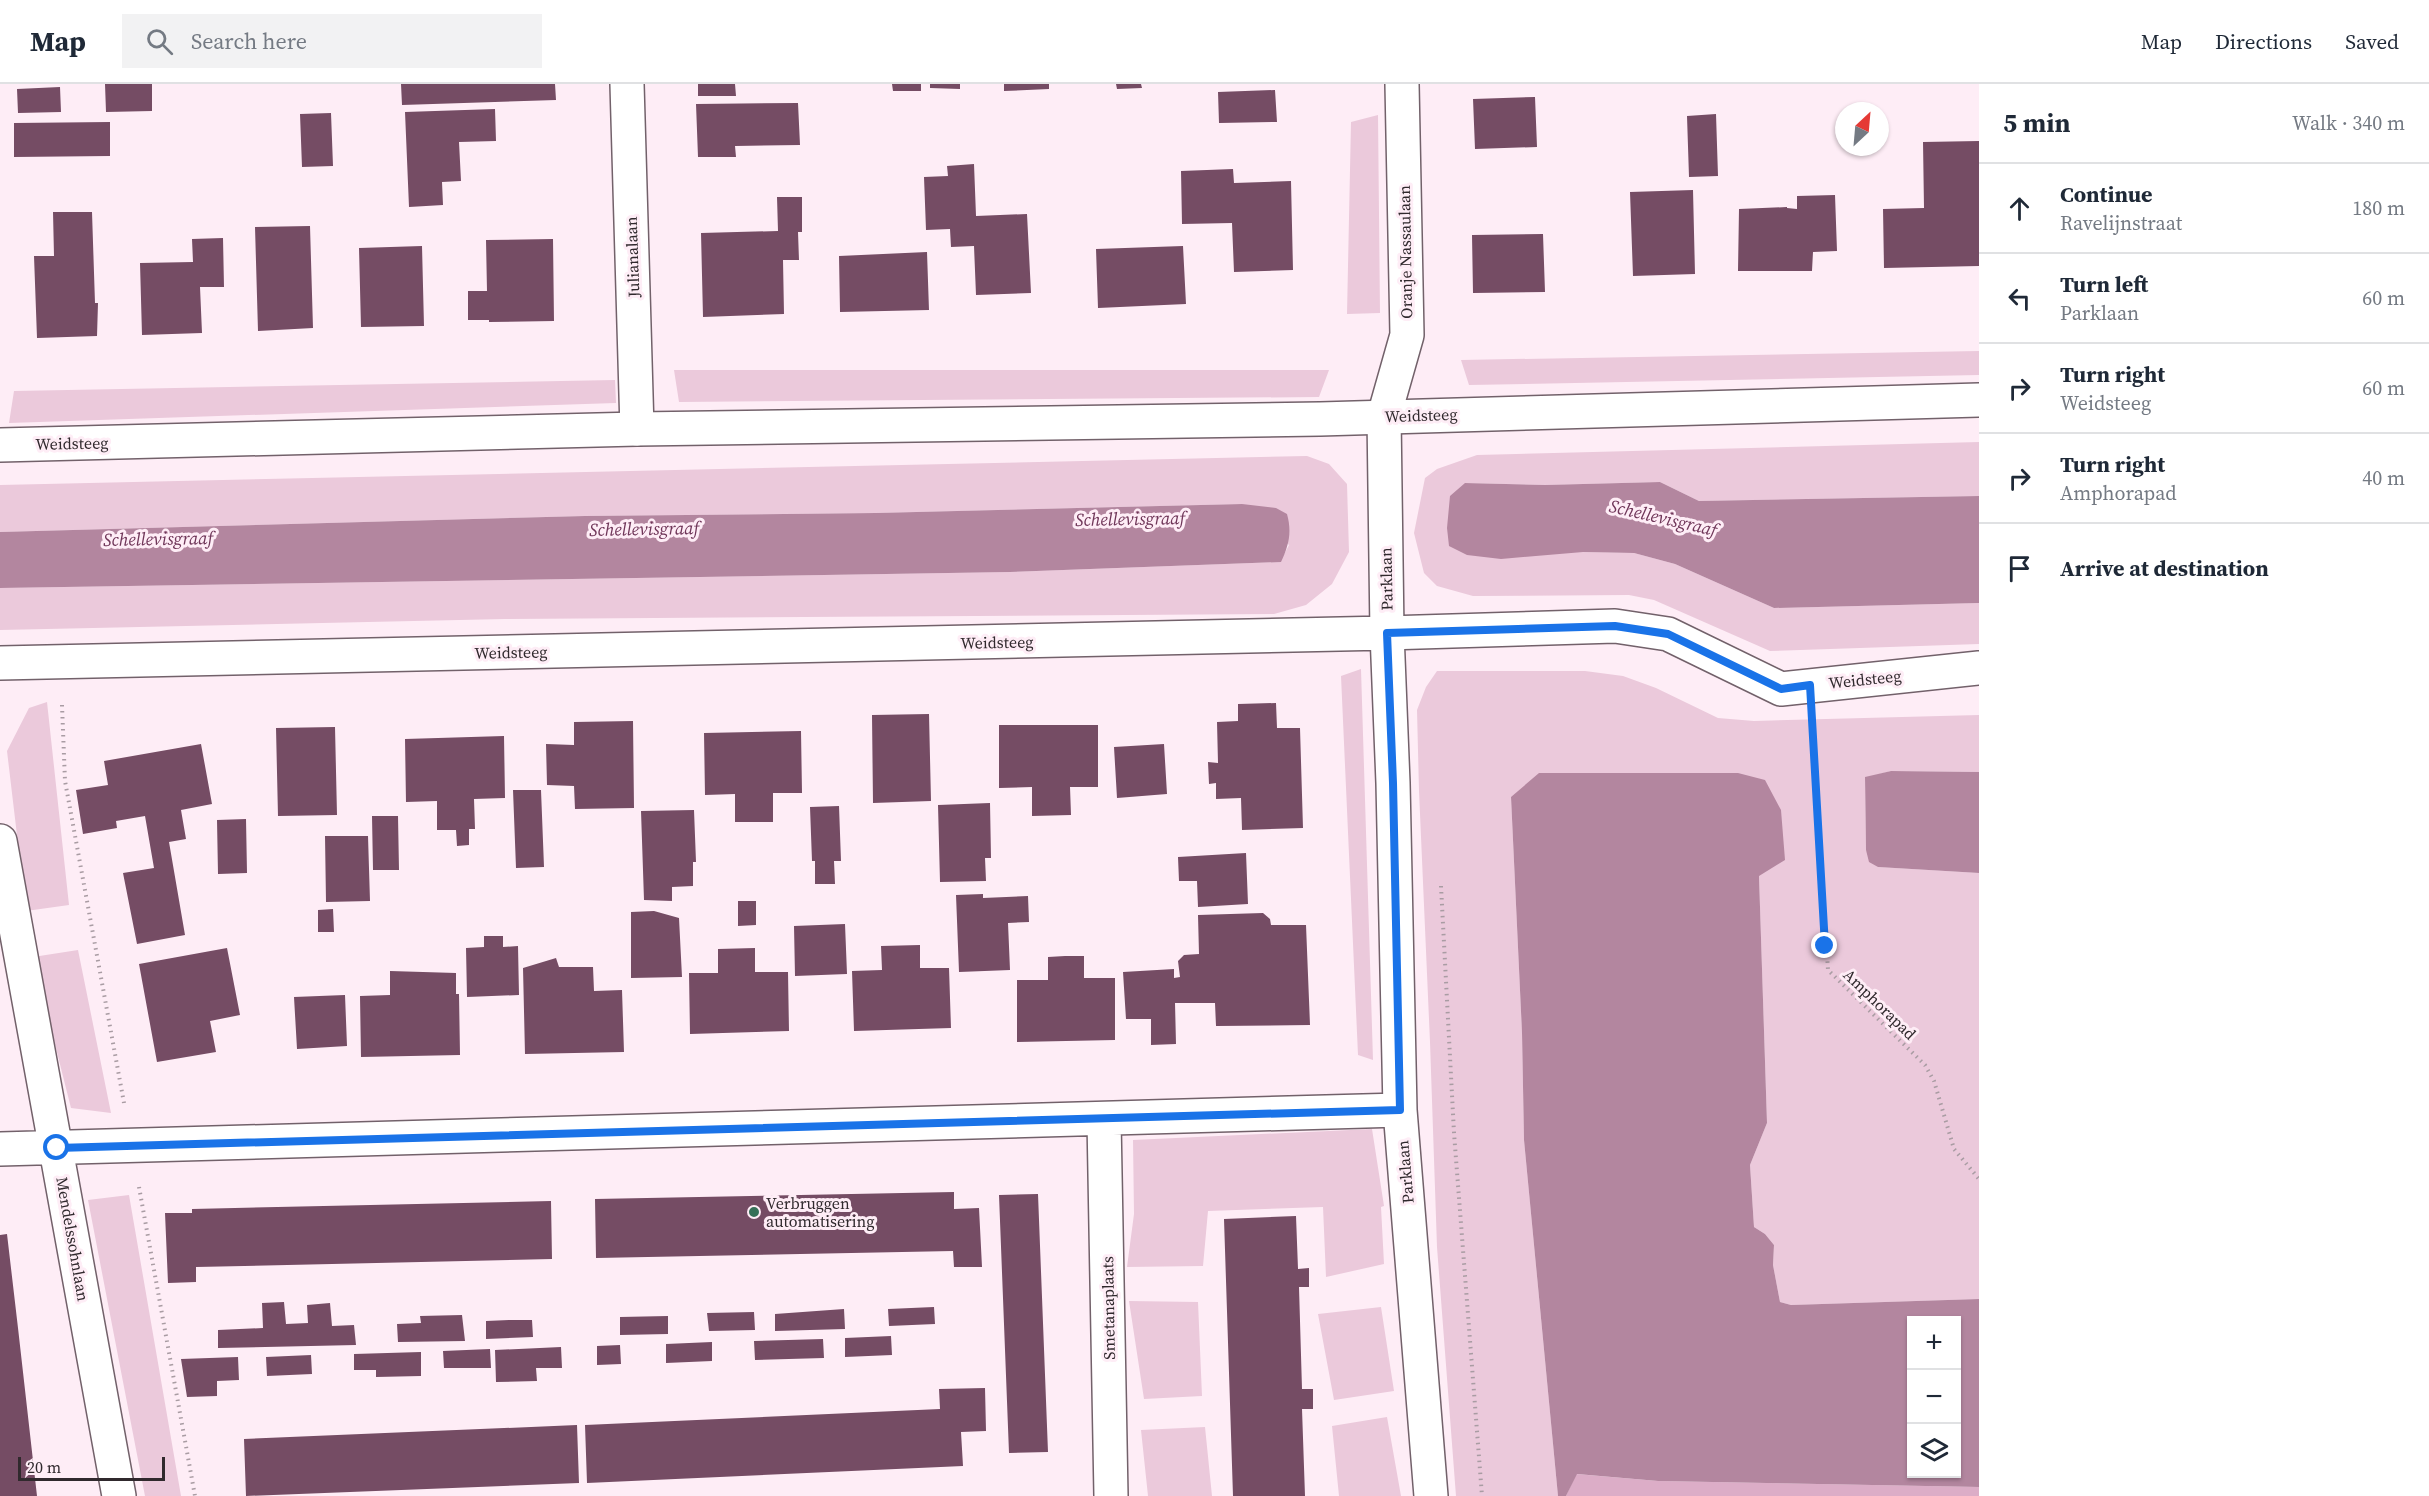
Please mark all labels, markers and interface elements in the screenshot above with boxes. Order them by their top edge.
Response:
search box [122,14,542,68]
text: Map [30,22,86,60]
icon: search [143,25,176,58]
text: Search here [191,26,307,56]
text: Map [2141,27,2182,56]
text: Directions [2215,27,2312,56]
text: Saved [2345,27,2399,56]
north arrow [1835,102,1889,156]
text: 5 min [2003,105,2070,141]
text: Walk · 340 m [2292,109,2405,137]
text: Continue [2060,179,2153,209]
street label: Oranje Nassaulaan [1393,185,1417,319]
icon: ahead [2003,192,2036,225]
text: 180 m [2352,194,2405,222]
text: Ravelijnstraat [2060,209,2182,237]
street label: Julianalaan [620,216,644,299]
text: Turn left [2060,269,2148,299]
icon: left [2003,282,2036,315]
text: 60 m [2362,284,2405,312]
text: Parklaan [2060,299,2139,327]
text: Turn right [2060,359,2165,389]
icon: right [2003,372,2036,405]
text: 60 m [2362,374,2405,402]
text: Weidsteeg [2060,389,2151,417]
street label: Weidsteeg [1384,403,1458,427]
street label: Weidsteeg [35,431,109,455]
text: Turn right [2060,449,2165,479]
icon: right [2003,462,2036,495]
text: 40 m [2362,464,2405,492]
text: Amphorapad [2060,479,2177,507]
water label: Schellevisgraaf [1607,493,1723,543]
water label: Schellevisgraaf [1075,505,1189,532]
water label: Schellevisgraaf [589,515,703,542]
water label: Schellevisgraaf [103,525,217,552]
street label: Parklaan [1374,547,1398,611]
icon: arrive [2003,552,2036,585]
text: Arrive at destination [2060,553,2269,583]
street label: Weidsteeg [960,630,1034,654]
street label: Weidsteeg [474,640,548,664]
street label: Weidsteeg [1828,664,1902,694]
route end [1811,932,1837,958]
street label: Amphorapad [1839,964,1921,1044]
route start [43,1134,69,1160]
street label: Parklaan [1391,1139,1419,1205]
street label: Mendelssohnlaan [51,1175,95,1303]
place label: Verbruggen automatisering [766,1192,875,1232]
marker: Verbruggen automatisering [747,1205,761,1219]
street label: Smetanaplaats [1096,1256,1120,1360]
map controls [1907,1316,1961,1478]
button: + [1907,1316,1961,1370]
button: − [1907,1370,1961,1424]
button: layers [1907,1424,1961,1478]
scale bar [18,1454,165,1482]
text: 20 m [27,1456,61,1478]

